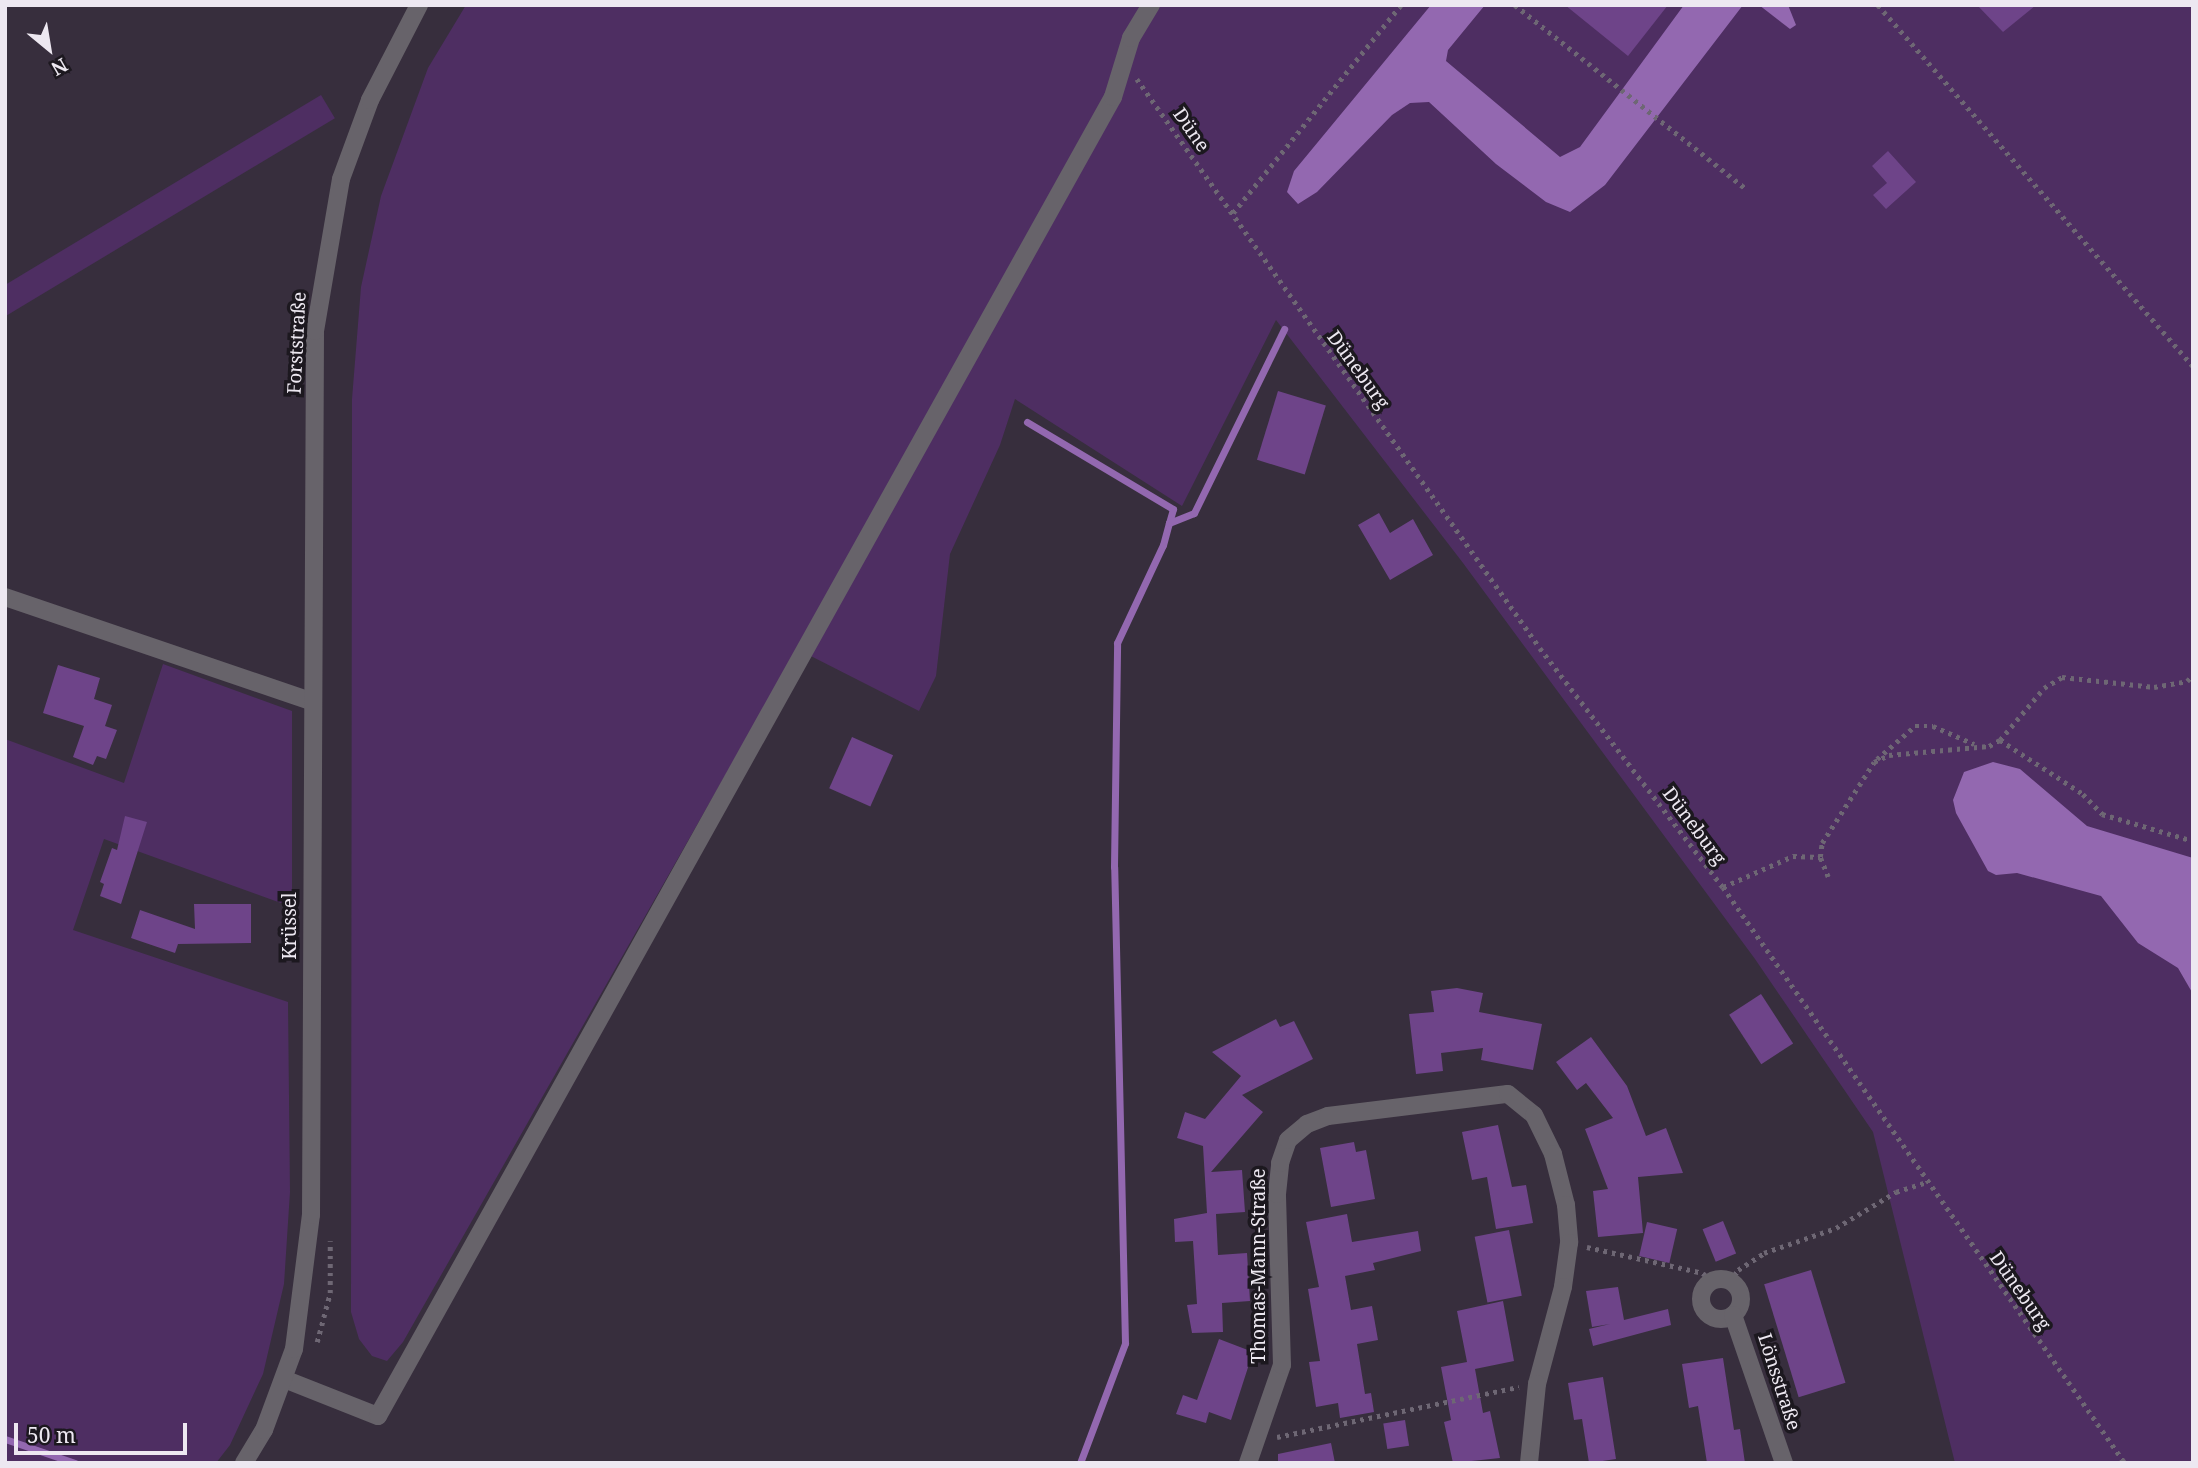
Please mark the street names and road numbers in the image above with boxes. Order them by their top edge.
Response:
street label: Düne [1168,104,1214,156]
street label: Forststraße [283,291,311,395]
street label: Düneburg [1322,326,1394,414]
street label: Düneburg [1657,783,1731,869]
street label: Krüssel [279,892,301,960]
street label: Thomas-Mann-Straße [1248,1168,1270,1364]
street label: Düneburg [1985,1247,2055,1335]
street label: Lönsstraße [1753,1331,1805,1433]

